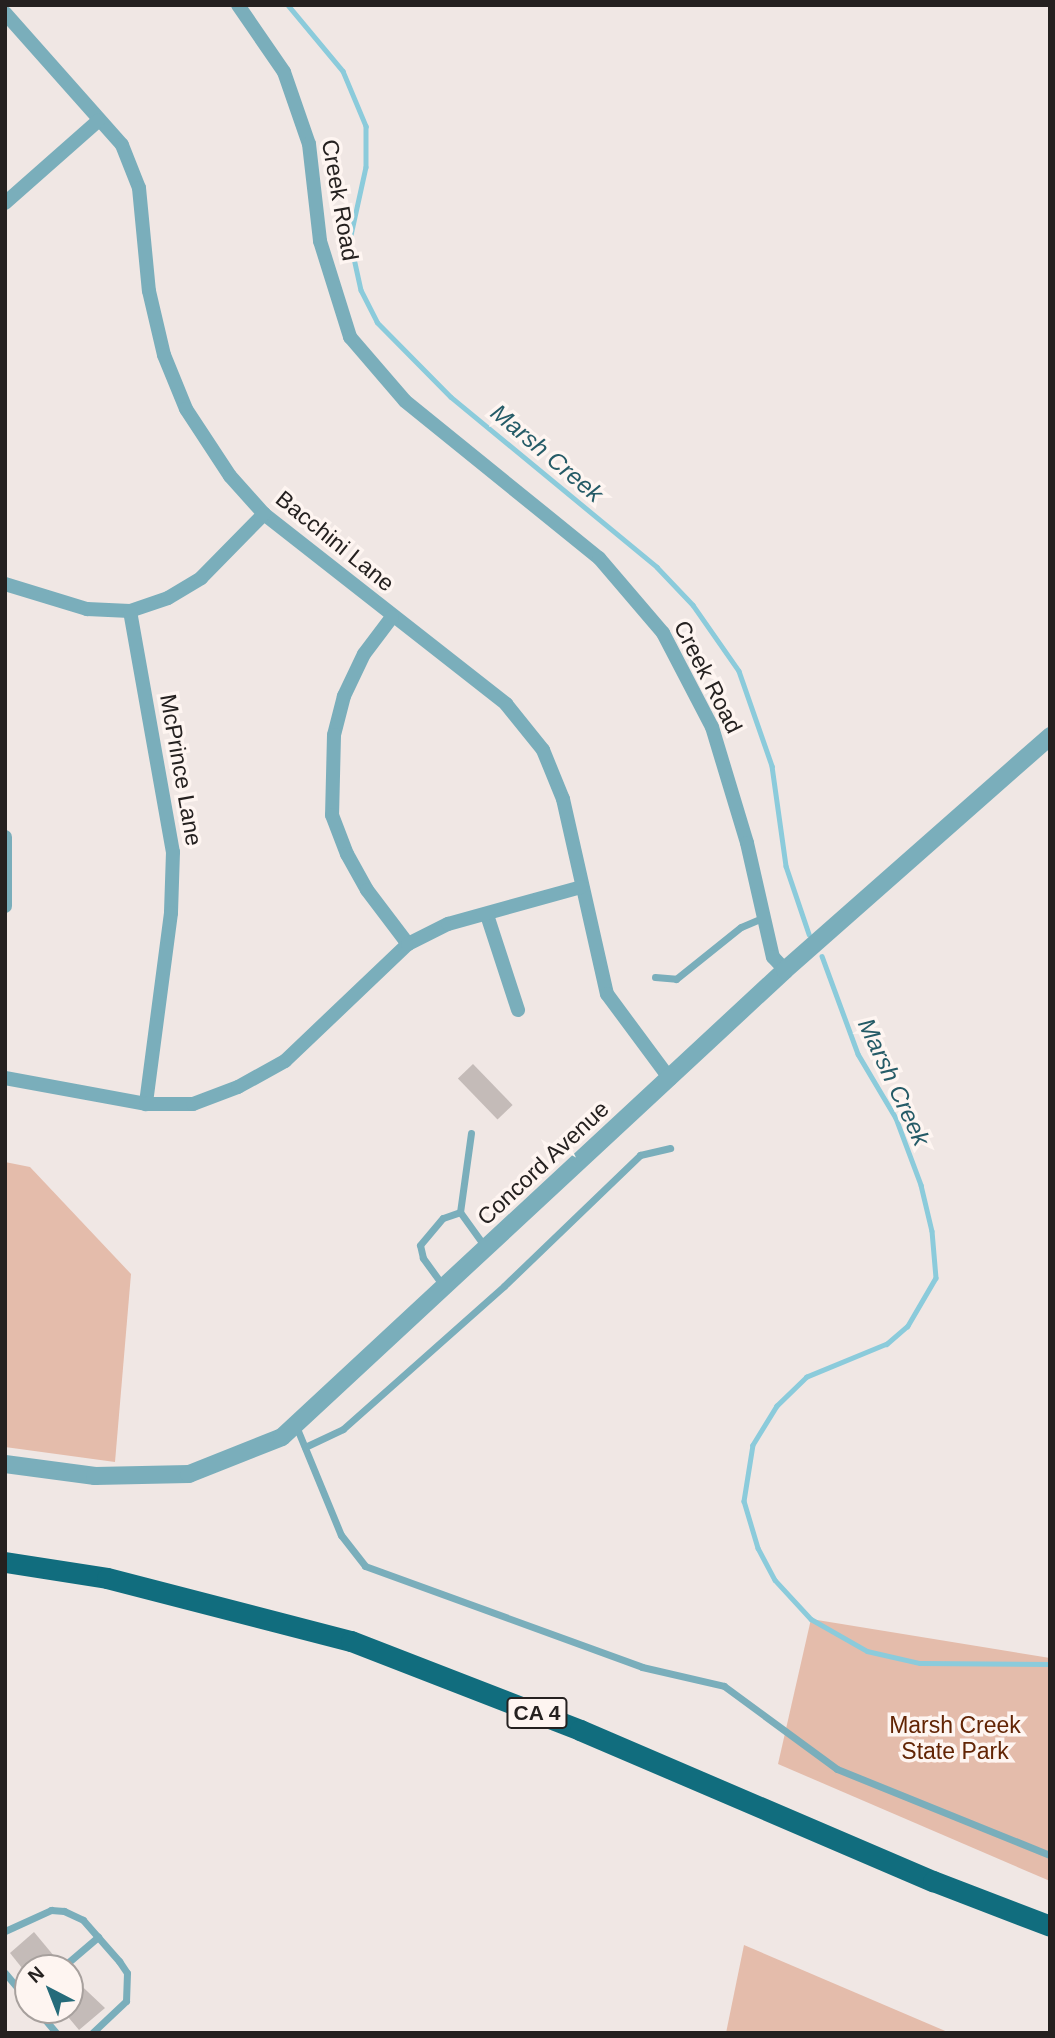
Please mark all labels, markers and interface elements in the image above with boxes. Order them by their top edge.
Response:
street label: Creek Road [316,137,364,263]
water label: Marsh Creek [485,398,609,508]
street label: Bacchini Lane [270,485,400,597]
street label: Creek Road [668,616,748,738]
street label: McPrince Lane [154,692,208,848]
water label: Marsh Creek [852,1014,936,1150]
street label: Concord Avenue [471,1095,615,1231]
road number: CA 4 [505,1696,568,1730]
park label: Marsh Creek State Park [889,1711,1021,1765]
north arrow [14,1954,84,2024]
text: N [24,1962,48,1987]

